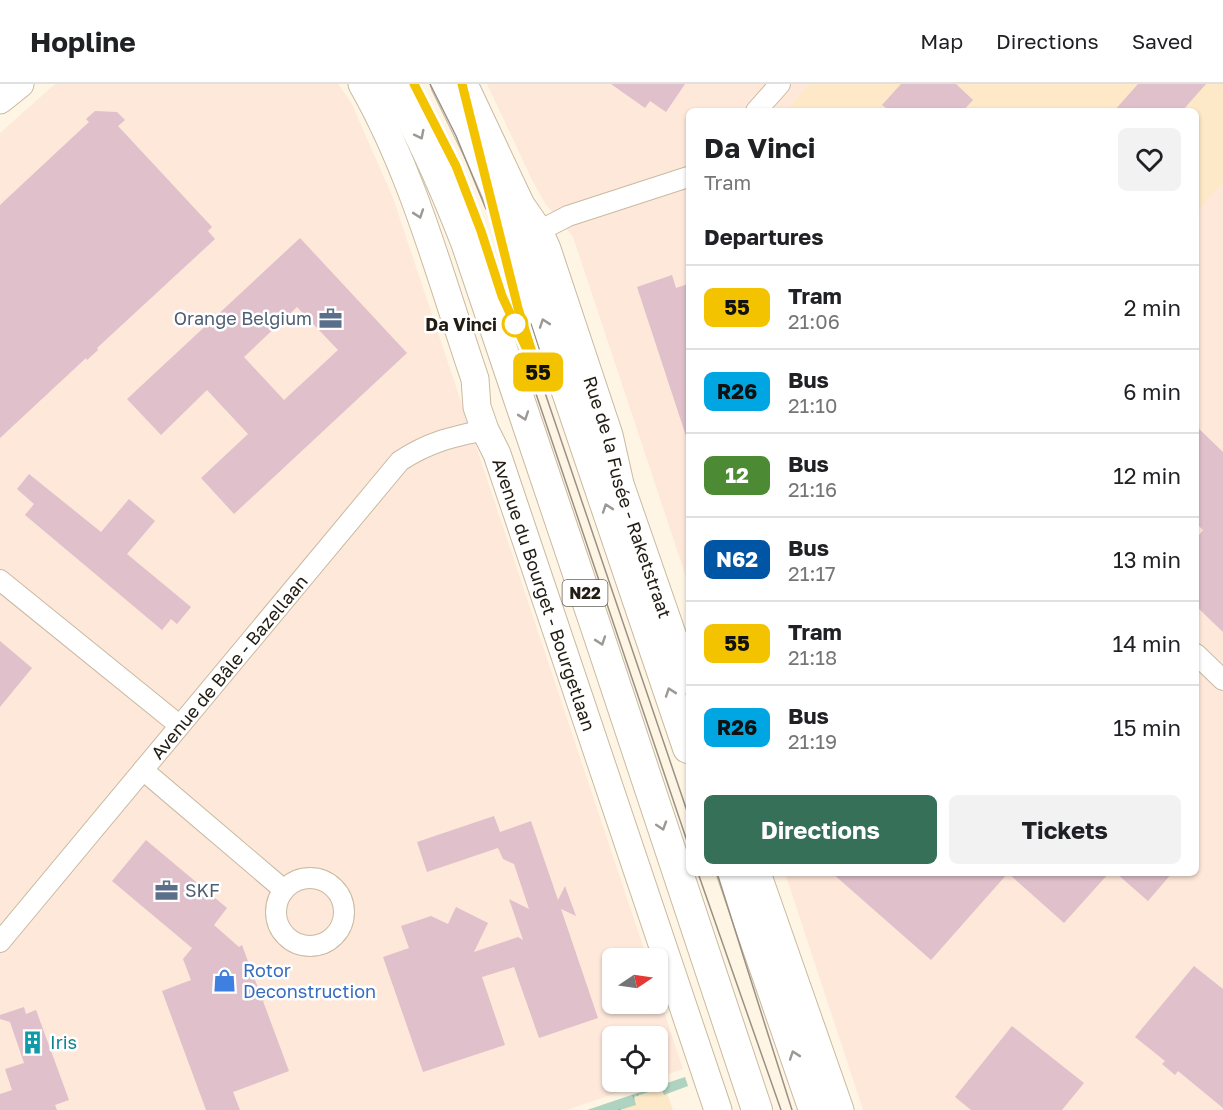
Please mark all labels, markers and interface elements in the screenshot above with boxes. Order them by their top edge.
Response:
text: Hopline [30,25,136,58]
text: Map [920,28,963,54]
text: Directions [996,28,1099,54]
text: Saved [1132,28,1193,54]
button: heart [1118,128,1181,191]
one-way arrow [413,129,424,140]
text: Da Vinci [704,131,816,164]
text: Tram [704,170,751,194]
one-way arrow [412,208,424,219]
text: Departures [704,223,823,250]
text: Tram [788,282,842,309]
text: 55 [724,294,750,320]
text: 2 min [1124,294,1181,321]
office icon: Orange Belgium [317,305,343,331]
place label: Orange Belgium [174,307,312,329]
text: 21:06 [788,309,840,333]
marker: Da Vinci [502,311,528,337]
place label: Da Vinci [425,313,497,335]
one-way arrow [539,318,552,329]
line badge: 55 [511,352,565,392]
text: 55 [525,359,551,385]
text: Bus [788,366,829,393]
street label: Rue de la Fusée - Raketstraat [579,373,677,621]
text: R26 [717,378,757,404]
text: 6 min [1123,378,1181,405]
text: 21:10 [788,393,837,417]
one-way arrow [517,410,529,421]
text: Bus [788,450,829,477]
street label: Avenue du Bourget - Bourgetlaan [488,455,600,734]
text: 12 [725,462,749,488]
text: 12 min [1113,462,1181,489]
text: 21:16 [788,477,837,501]
one-way arrow [602,503,614,514]
text: Bus [788,534,829,561]
text: N62 [716,546,758,572]
text: 13 min [1113,546,1181,573]
text: 21:17 [788,561,836,585]
street label: Avenue de Bâle - Bazellaan [146,570,312,763]
road number: N22 [562,580,608,606]
text: Tram [788,618,842,645]
text: 55 [724,630,750,656]
text: 14 min [1113,630,1181,657]
one-way arrow [594,635,606,645]
text: 21:18 [788,645,837,669]
one-way arrow [664,687,677,698]
text: Bus [788,702,829,729]
text: R26 [717,714,757,740]
text: 15 min [1113,714,1181,741]
text: 21:19 [788,729,837,753]
button: Directions [704,795,937,864]
button: Tickets [949,795,1181,864]
one-way arrow [655,820,668,831]
office icon: SKF [154,877,180,903]
place label: SKF [185,879,220,901]
north arrow [602,948,668,1014]
map controls [602,948,668,1092]
place label: Rotor Deconstruction [243,959,376,1002]
shop icon: Rotor Deconstruction [212,967,238,993]
button: locate [602,1026,668,1092]
building icon: Iris [19,1029,45,1055]
place label: Iris [50,1031,77,1053]
one-way arrow [789,1050,802,1061]

